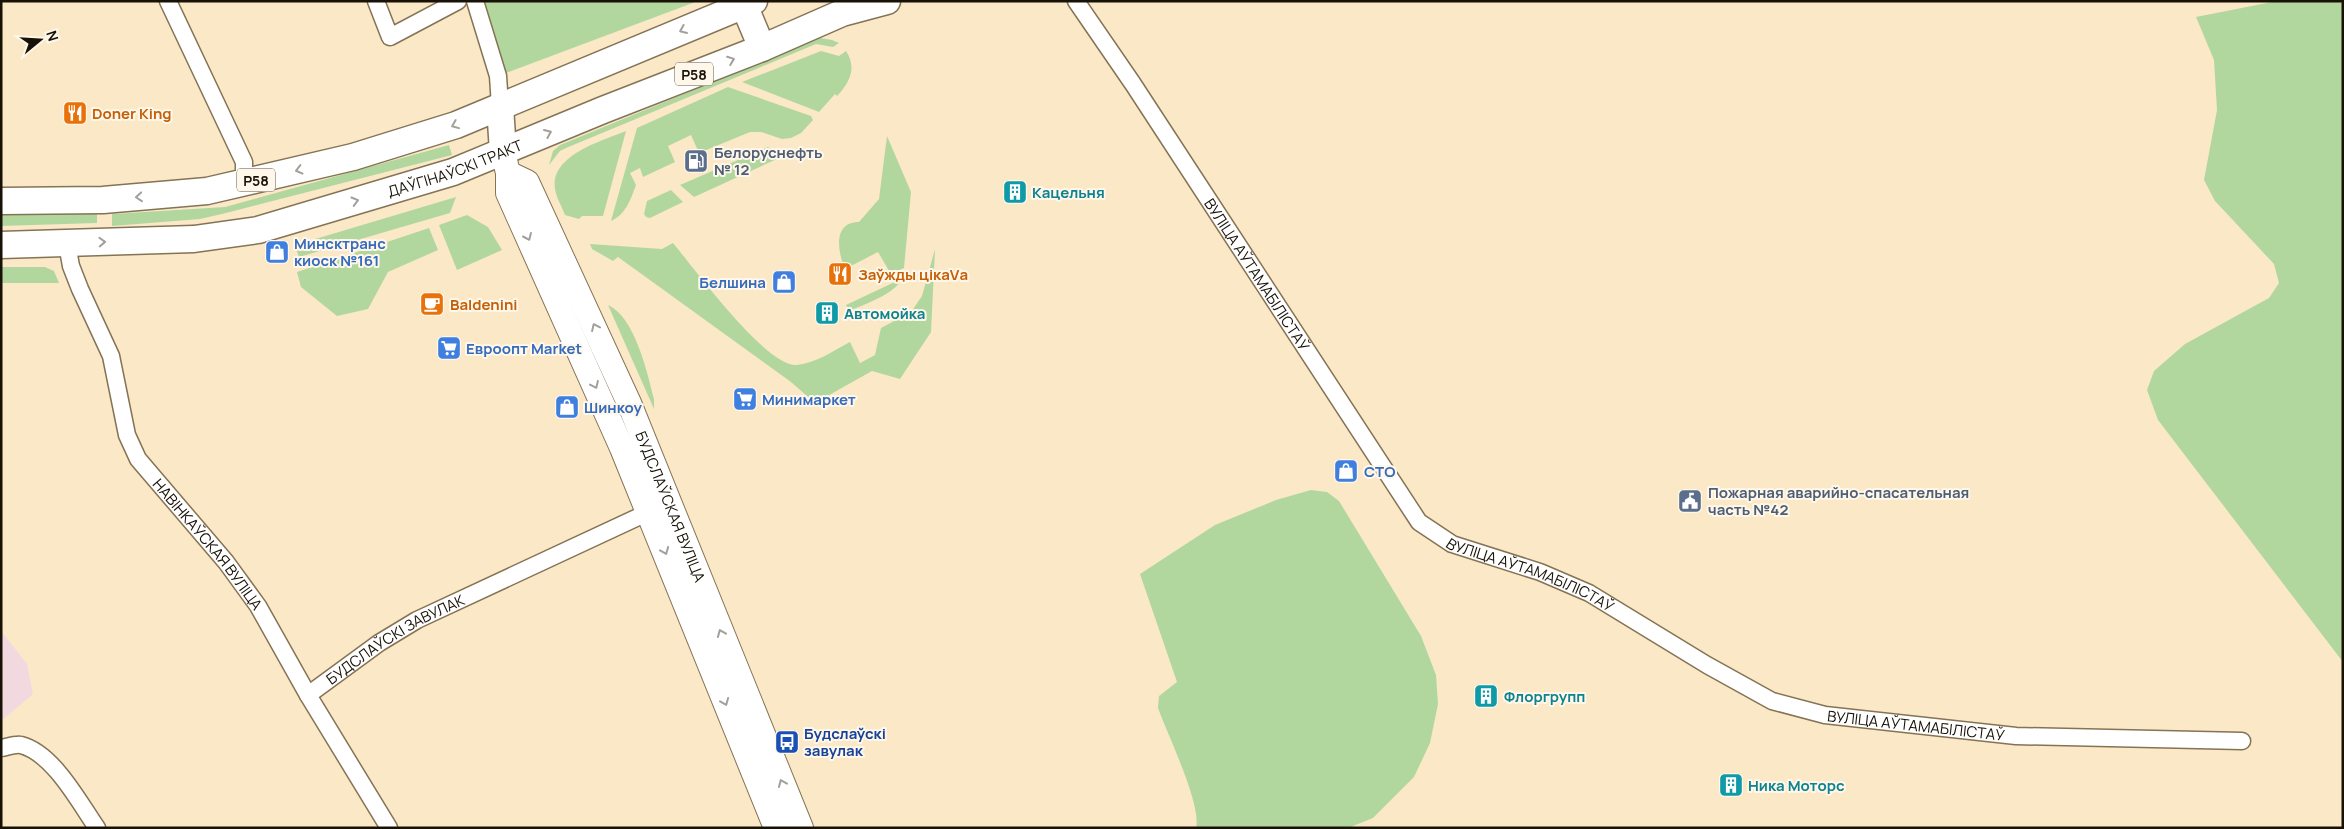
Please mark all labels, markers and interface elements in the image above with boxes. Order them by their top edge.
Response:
north arrow [15,15,65,65]
one-way arrow [679,24,688,34]
text: N [42,28,63,44]
one-way arrow [727,55,735,65]
road number: Р58 [675,62,713,86]
restaurant icon: Doner King [62,100,88,126]
place label: Doner King [92,103,172,124]
one-way arrow [451,118,460,129]
one-way arrow [543,129,552,140]
street label: ДАЎГІНАЎСКІ ТРАКТ [385,134,525,201]
place label: Белоруснефть № 12 [714,142,823,180]
fuel station icon: Белоруснефть № 12 [683,148,709,174]
one-way arrow [295,164,304,175]
road number: Р58 [237,168,275,192]
building icon: Кацельня [1002,179,1028,205]
place label: Кацельня [1032,182,1105,203]
one-way arrow [135,191,143,202]
street label: ВУЛІЦА АЎТАМАБІЛІСТАЎ [1200,194,1315,355]
one-way arrow [350,197,358,207]
one-way arrow [521,232,532,241]
place label: Минсктранс киоск №161 [294,233,386,271]
one-way arrow [99,237,107,248]
shop icon: Минсктранс киоск №161 [264,239,290,265]
restaurant icon: Заўжды цікаVа [827,261,853,287]
place label: Заўжды цікаVа [858,264,968,285]
shop icon: Белшина [771,269,797,295]
place label: Белшина [699,272,766,293]
cafe icon: Baldenini [419,291,445,317]
place label: Baldenini [450,294,518,315]
building icon: Автомойка [814,300,840,326]
place label: Автомойка [844,303,926,324]
one-way arrow [590,323,601,332]
supermarket icon: Евроопт Market [436,335,462,361]
place label: Евроопт Market [466,338,582,359]
one-way arrow [588,380,599,389]
supermarket icon: Минимаркет [732,386,758,412]
place label: Минимаркет [762,389,856,410]
shop icon: Шинкоу [554,394,580,420]
place label: Шинкоу [584,397,643,418]
street label: БУДСЛАЎСКАЯ ВУЛІЦА [631,428,711,586]
shop icon: СТО [1333,458,1359,484]
place label: СТО [1364,461,1395,482]
street label: НАВІНКАЎСКАЯ ВУЛІЦА [148,474,268,614]
place label: Пожарная аварийно-спасательная часть №42 [1708,482,1969,520]
public building icon: Пожарная аварийно-спасательная часть №42 [1677,488,1703,514]
street label: ВУЛІЦА АЎТАМАБІЛІСТАЎ [1442,533,1619,617]
one-way arrow [658,546,669,555]
street label: БУДСЛАЎСКІ ЗАВУЛАК [322,589,468,689]
one-way arrow [716,629,726,637]
building icon: Флоргрупп [1473,683,1499,709]
place label: Флоргрупп [1504,686,1585,707]
one-way arrow [719,697,729,706]
street label: ВУЛІЦА АЎТАМАБІЛІСТАЎ [1826,705,2006,745]
place label: Будслаўскі завулак [804,723,886,761]
bus stop icon: Будслаўскі завулак [774,729,800,755]
building icon: Ника Моторс [1718,772,1744,798]
place label: Ника Моторс [1748,775,1845,796]
one-way arrow [778,779,789,788]

